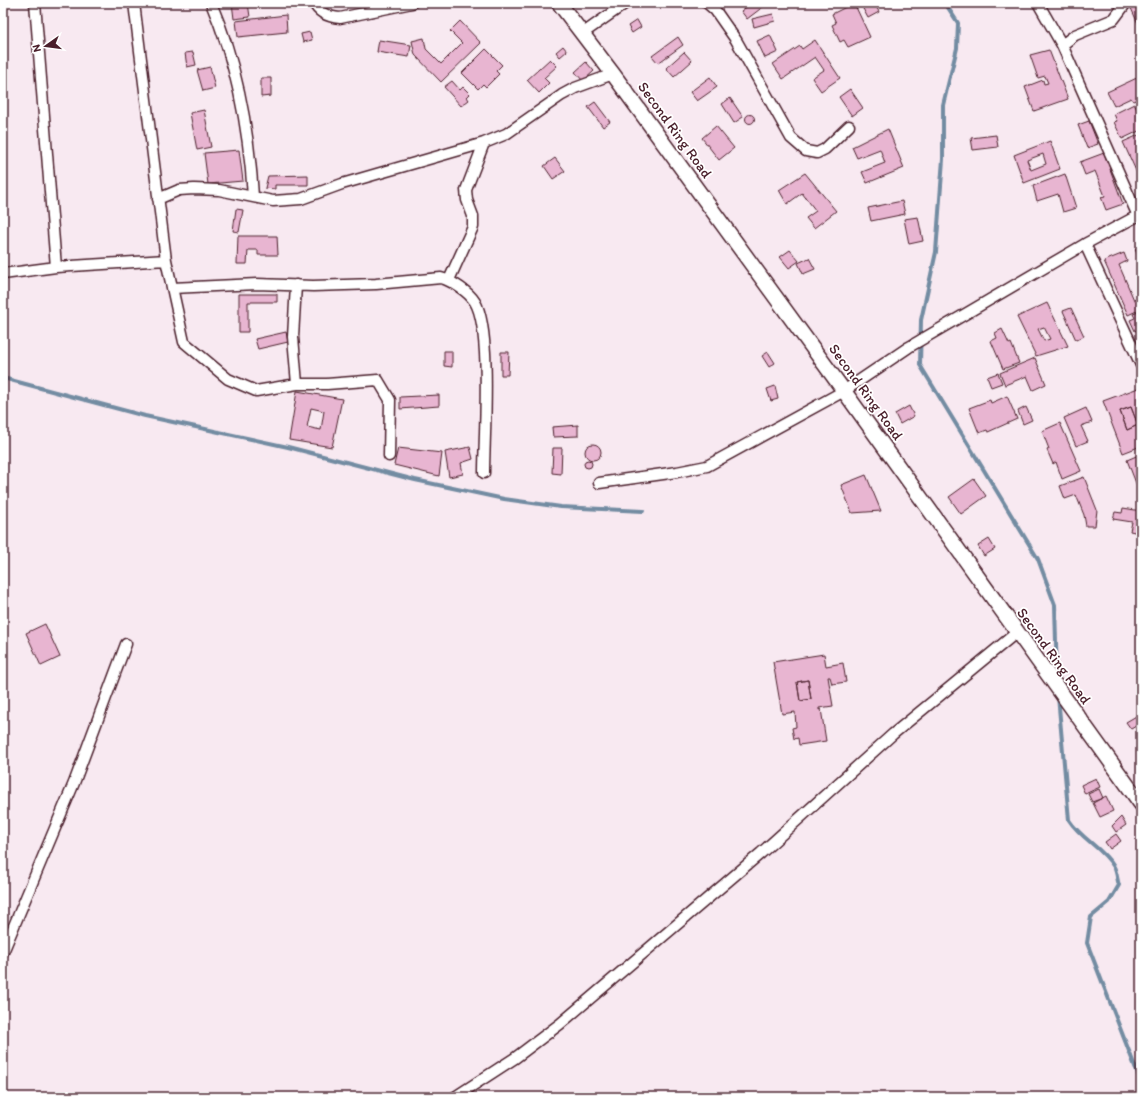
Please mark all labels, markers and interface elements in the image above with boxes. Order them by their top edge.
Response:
north arrow [26,26,66,66]
text: N [30,43,44,53]
street label: Second Ring Road [634,78,716,182]
street label: Second Ring Road [825,340,907,444]
street label: Second Ring Road [1013,604,1095,708]

